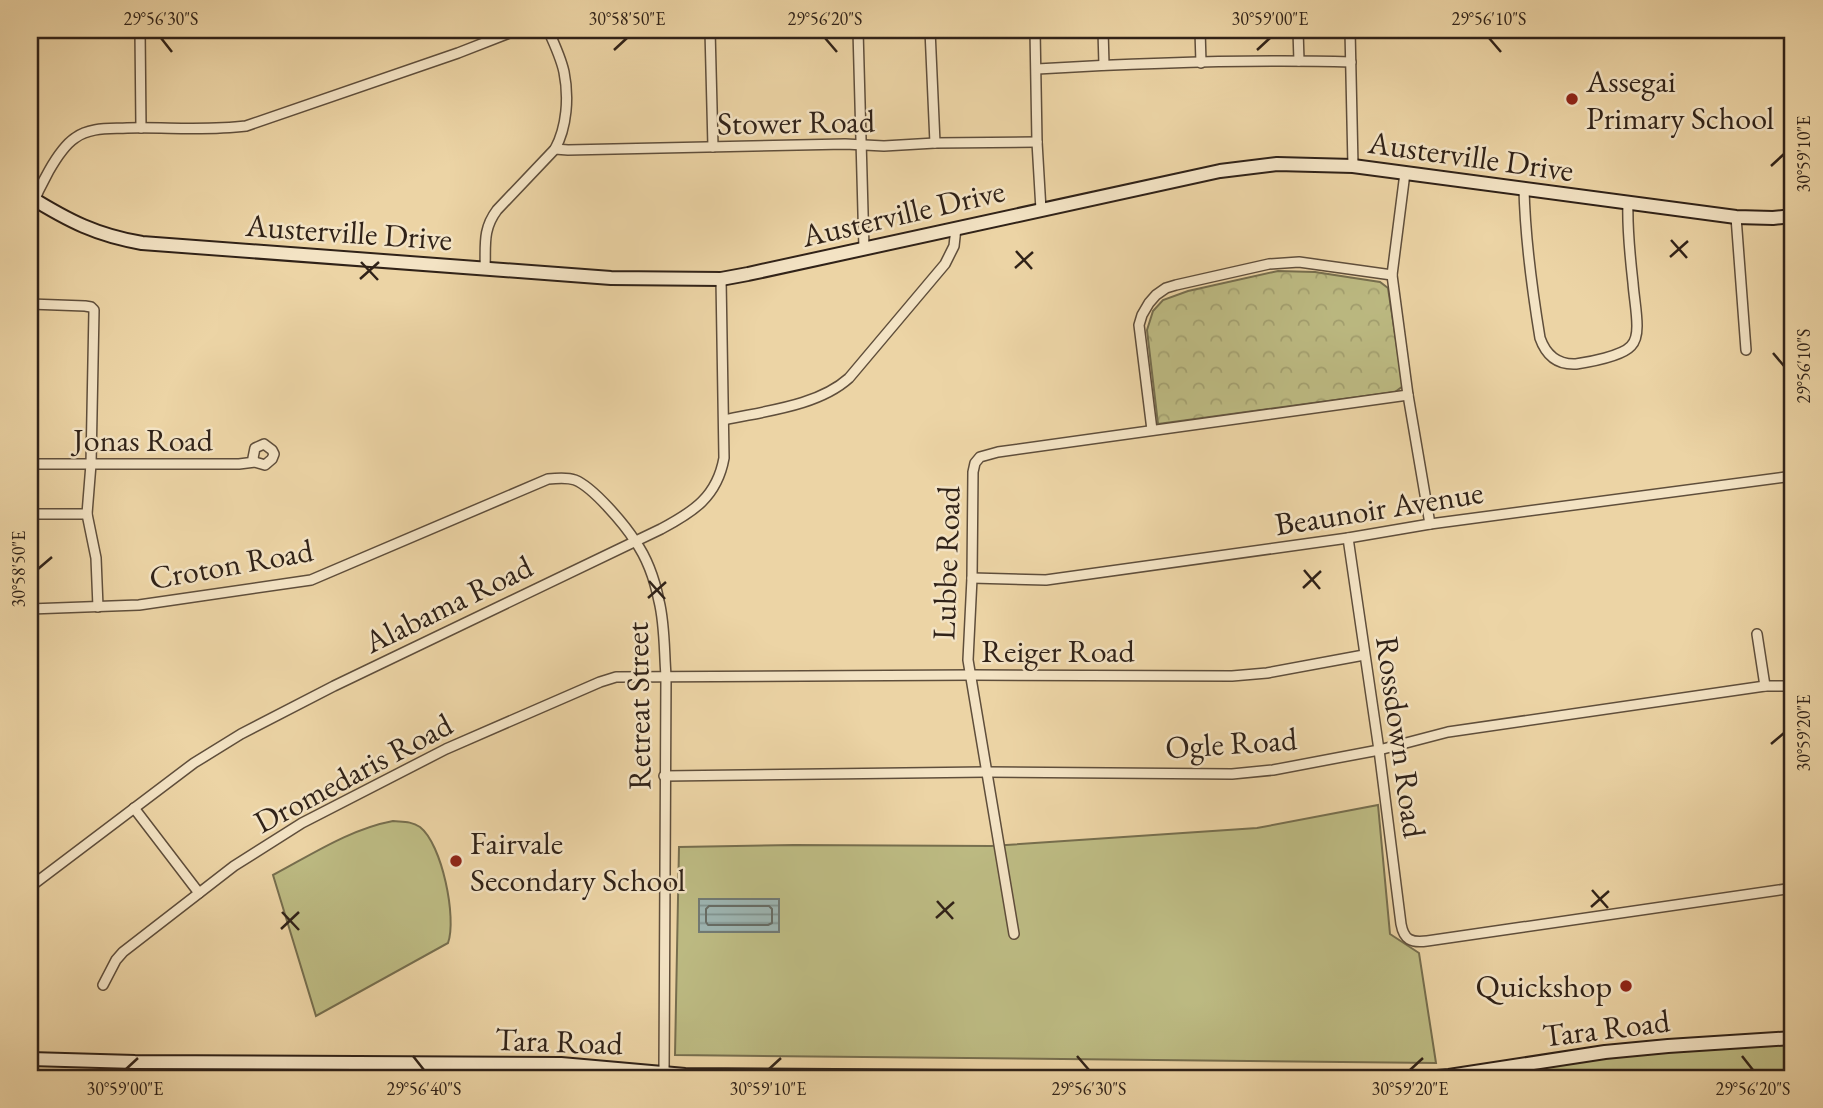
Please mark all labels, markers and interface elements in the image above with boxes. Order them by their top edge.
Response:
text: 29°56'30"S [124,7,198,30]
text: 30°58'50"E [589,7,665,30]
text: 29°56'20"S [788,7,862,30]
text: 30°59'00"E [1232,7,1308,30]
text: 29°56'10"S [1452,7,1526,30]
place label: Assegai Primary School [1585,60,1775,139]
marker: Assegai Primary School [1564,91,1580,107]
street label: Stower Road [717,100,876,144]
text: 30°59'10"E [1792,116,1815,192]
street label: Austerville Drive [1365,121,1576,191]
street label: Austerville Drive [796,169,1009,257]
street label: Austerville Drive [243,204,454,260]
text: 29°56'10"S [1792,329,1815,403]
street label: Jonas Road [70,419,214,461]
street label: Beaunoir Avenue [1272,471,1486,545]
street label: Lubbe Road [922,484,970,641]
street label: Croton Road [146,529,317,599]
text: 30°58'50"E [7,531,30,607]
street label: Alabama Road [356,545,540,663]
street label: Retreat Street [616,622,660,790]
street label: Reiger Road [981,630,1136,672]
street label: Rossdown Road [1366,634,1436,841]
text: 30°59'20"E [1792,695,1815,771]
street label: Dromedaris Road [246,703,460,843]
street label: Ogle Road [1164,717,1299,769]
place label: Fairvale Secondary School [470,822,686,901]
marker: Fairvale Secondary School [448,853,464,869]
place label: Quickshop [1476,965,1612,1007]
marker: Quickshop [1618,978,1634,994]
street label: Tara Road [1540,999,1673,1057]
street label: Tara Road [494,1018,624,1064]
text: 30°59'00"E [87,1077,163,1100]
text: 29°56'40"S [387,1077,461,1100]
text: 30°59'10"E [730,1077,806,1100]
text: 29°56'30"S [1052,1077,1126,1100]
text: 30°59'20"E [1372,1077,1448,1100]
text: 29°56'20"S [1716,1077,1790,1100]

